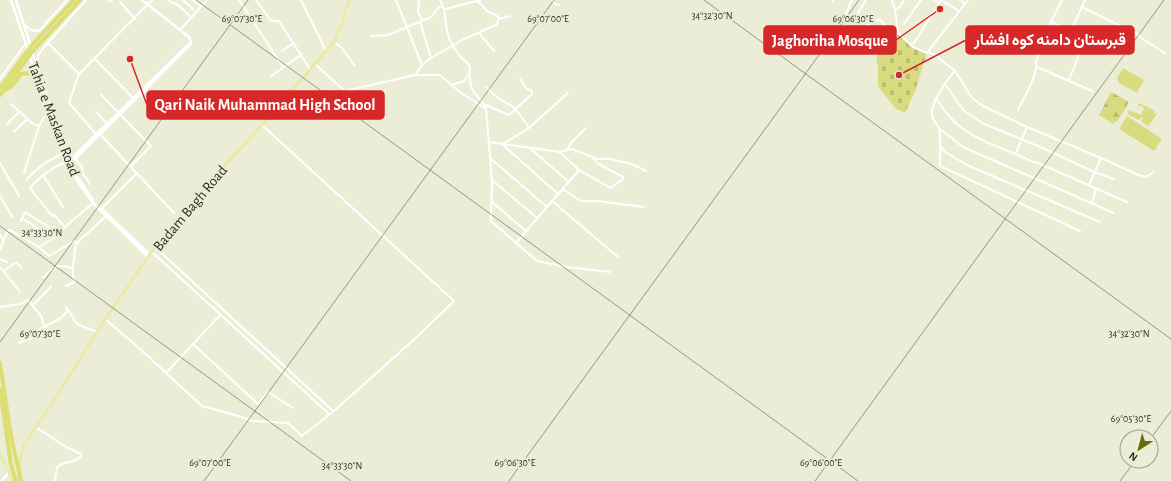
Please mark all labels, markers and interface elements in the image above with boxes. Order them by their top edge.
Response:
text: 34°32'30"N [691,11,733,21]
text: 69°07'30"E [222,14,262,24]
text: 69°07'00"E [527,14,569,24]
text: 69°06'30"E [833,14,874,24]
callout: Jaghoriha Mosque [764,26,896,54]
callout: قبرستان دامنه کوه افشار [966,26,1134,54]
text: قبرستان دامنه کوه افشار [973,32,1126,50]
text: Jaghoriha Mosque [772,33,889,49]
street label: Tahia e Maskan Road [25,60,82,179]
callout: Qari Naik Muhammad High School [147,91,384,119]
text: Qari Naik Muhammad High School [155,97,376,114]
street label: Badam Bagh Road [150,163,230,254]
text: 34°33'30"N [22,228,62,238]
text: 69°07'30"E [20,329,60,339]
text: 34°32'30"N [1108,329,1150,339]
text: 69°05'30"E [1111,414,1151,424]
north arrow [1119,429,1159,469]
text: N [1127,450,1140,463]
text: 69°07'00"E [189,458,231,468]
text: 69°06'30"E [495,458,536,468]
text: 69°06'00"E [800,458,842,468]
text: 34°33'30"N [322,461,362,471]

